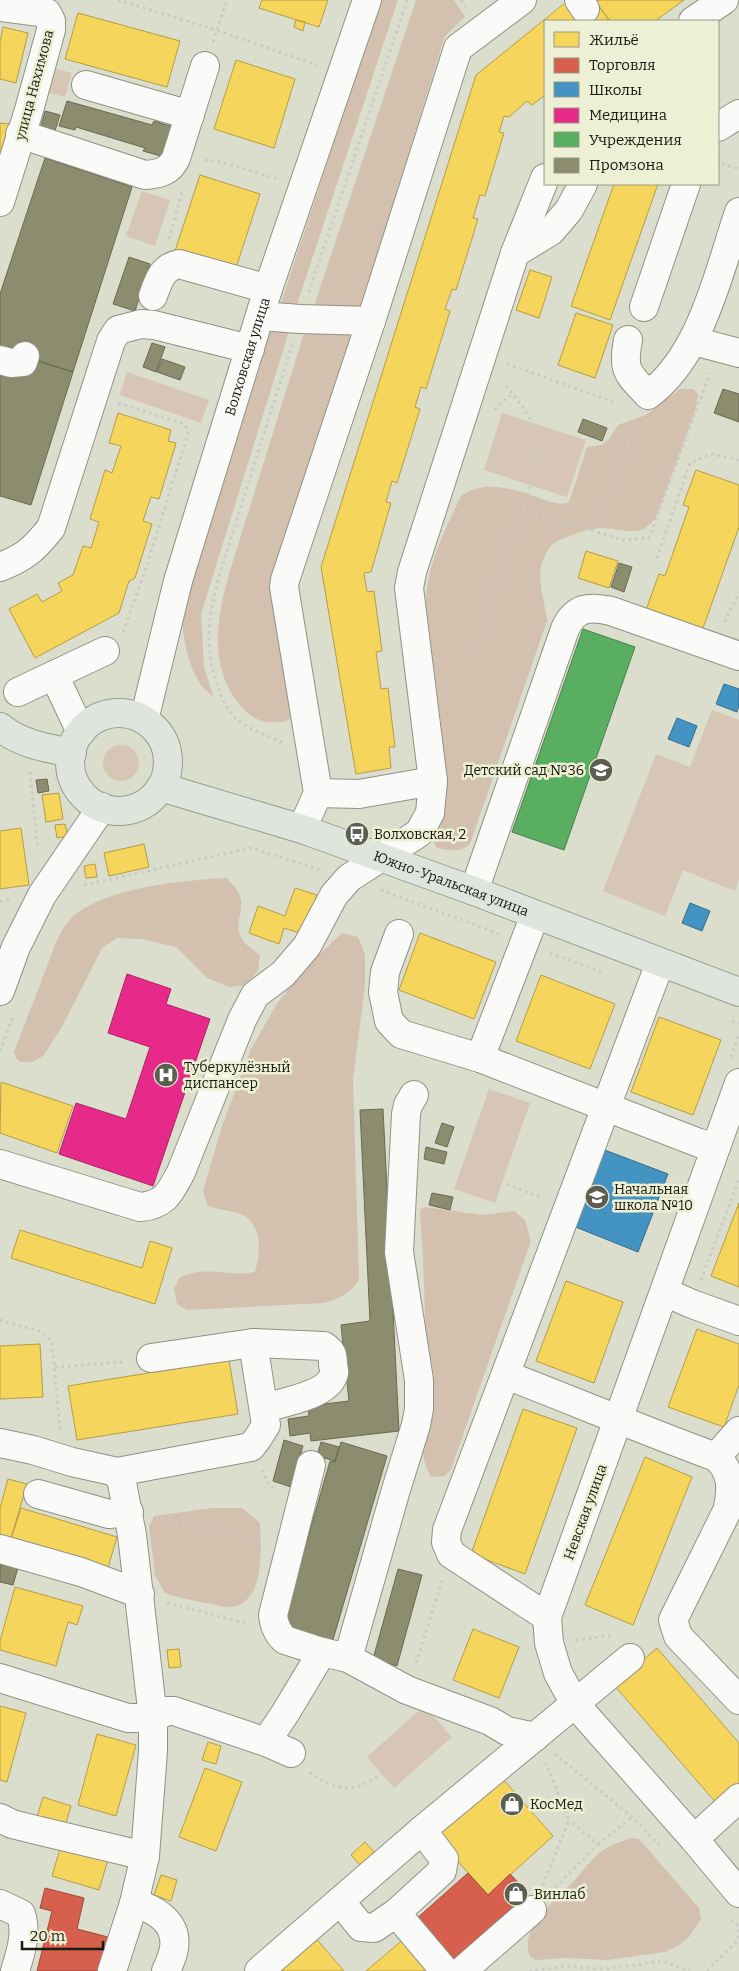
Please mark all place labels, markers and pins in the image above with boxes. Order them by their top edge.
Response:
school or university icon: Детский сад №36 [588,757,614,783]
place label: Детский сад №36 [464,762,584,779]
bus stop icon: Волховская, 2 [344,821,370,847]
place label: Волховская, 2 [374,826,466,843]
place label: Туберкулёзный диспансер [184,1059,291,1092]
hospital icon: Туберкулёзный диспансер [153,1062,179,1088]
place label: Начальная школа №10 [614,1181,693,1214]
school or university icon: Начальная школа №10 [584,1184,610,1210]
shop icon: КосМед [499,1791,525,1817]
place label: КосМед [530,1796,583,1813]
shop icon: Винлаб [503,1881,529,1907]
place label: Винлаб [534,1886,586,1903]

